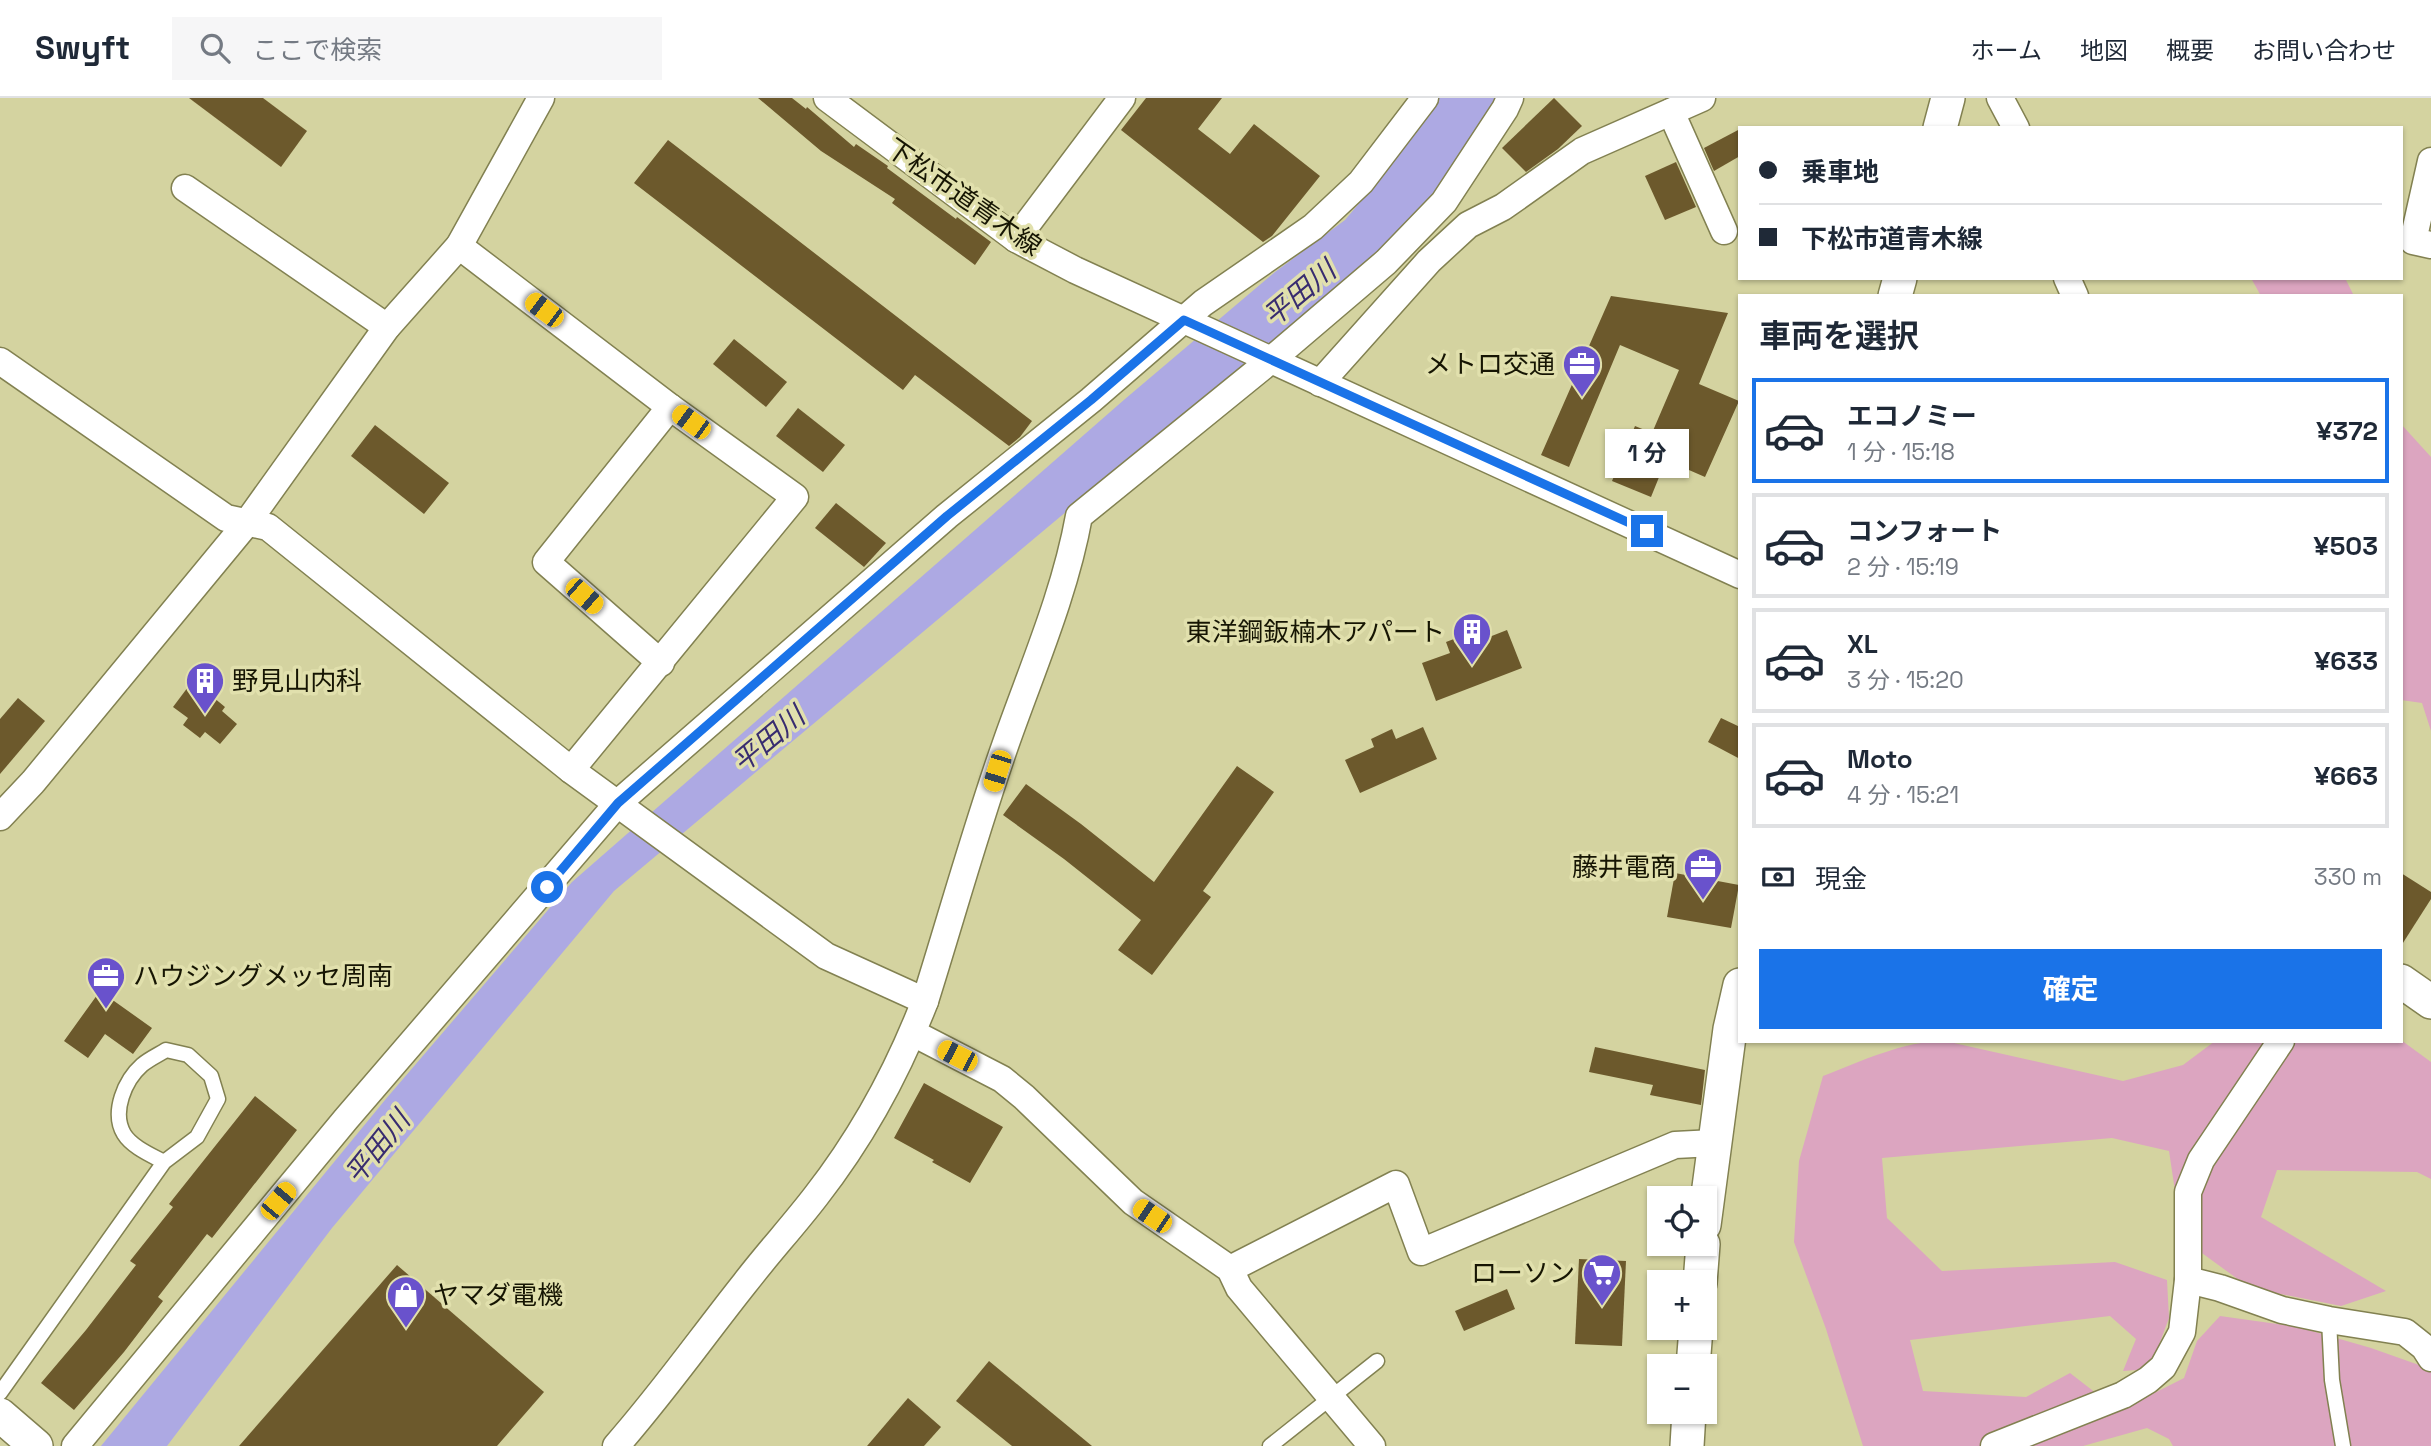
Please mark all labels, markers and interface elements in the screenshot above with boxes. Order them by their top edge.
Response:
search box [172,17,662,80]
text: Swyft [35,27,130,69]
icon: search [196,29,234,67]
text: ここで検索 [252,33,382,67]
text: ホーム [1971,35,2042,66]
text: 地図 [2080,35,2128,66]
text: 概要 [2166,35,2214,66]
text: お問い合わせ [2252,35,2396,66]
street label: 下松市道青木線 [880,131,1048,263]
text: 乗車地 [1801,155,1879,189]
text: 下松市道青木線 [1801,222,1983,256]
water label: 平田川 [1255,250,1345,334]
car [521,289,568,331]
text: 車両を選択 [1759,316,1919,356]
office icon: メトロ交通 [1561,343,1603,398]
place label: メトロ交通 [1425,347,1555,381]
icon: car [1763,399,1826,462]
text: エコノミー [1847,399,1977,433]
car [668,401,715,443]
text: ¥372 [2316,414,2378,448]
callout: 1 分 [1605,430,1689,478]
text: 1 分 · 15:18 [1847,437,1955,467]
text: 1 分 [1627,438,1667,468]
icon: car [1763,514,1826,577]
text: コンフォート [1847,514,2002,548]
route end [1631,515,1663,547]
text: ¥503 [2314,529,2378,563]
text: 2 分 · 15:19 [1847,552,1959,582]
car [562,574,607,618]
building icon: 東洋鋼鈑楠木アパート [1451,611,1493,666]
place label: 東洋鋼鈑楠木アパート [1186,615,1445,649]
text: XL [1847,627,1878,661]
icon: car [1763,629,1826,692]
text: ¥633 [2314,644,2378,678]
building icon: 野見山内科 [184,660,226,715]
place label: 野見山内科 [232,664,362,698]
text: 3 分 · 15:20 [1847,665,1964,695]
water label: 平田川 [724,696,814,780]
text: Moto [1847,742,1913,776]
icon: car [1763,744,1826,807]
car [981,748,1014,794]
text: ¥663 [2314,759,2378,793]
text: 4 分 · 15:21 [1847,780,1959,810]
office icon: 藤井電商 [1682,846,1724,901]
place label: 藤井電商 [1572,850,1676,884]
icon: cash [1759,858,1797,896]
text: 現金 [1815,862,1867,896]
text: 330 m [2314,862,2382,892]
route start [531,871,563,903]
button: 確定 [1759,949,2382,1029]
office icon: ハウジングメッセ周南 [85,955,127,1010]
place label: ハウジングメッセ周南 [133,959,393,993]
car [934,1037,981,1075]
water label: 平田川 [337,1101,419,1191]
car [257,1178,300,1224]
map controls [1647,1186,1717,1424]
button: locate [1647,1186,1717,1256]
car [1129,1196,1176,1236]
supermarket icon: ローソン [1581,1252,1623,1307]
place label: ローソン [1471,1256,1575,1290]
button: + [1647,1270,1717,1340]
shop icon: ヤマダ電機 [385,1274,427,1329]
place label: ヤマダ電機 [433,1278,563,1312]
button: − [1647,1354,1717,1424]

